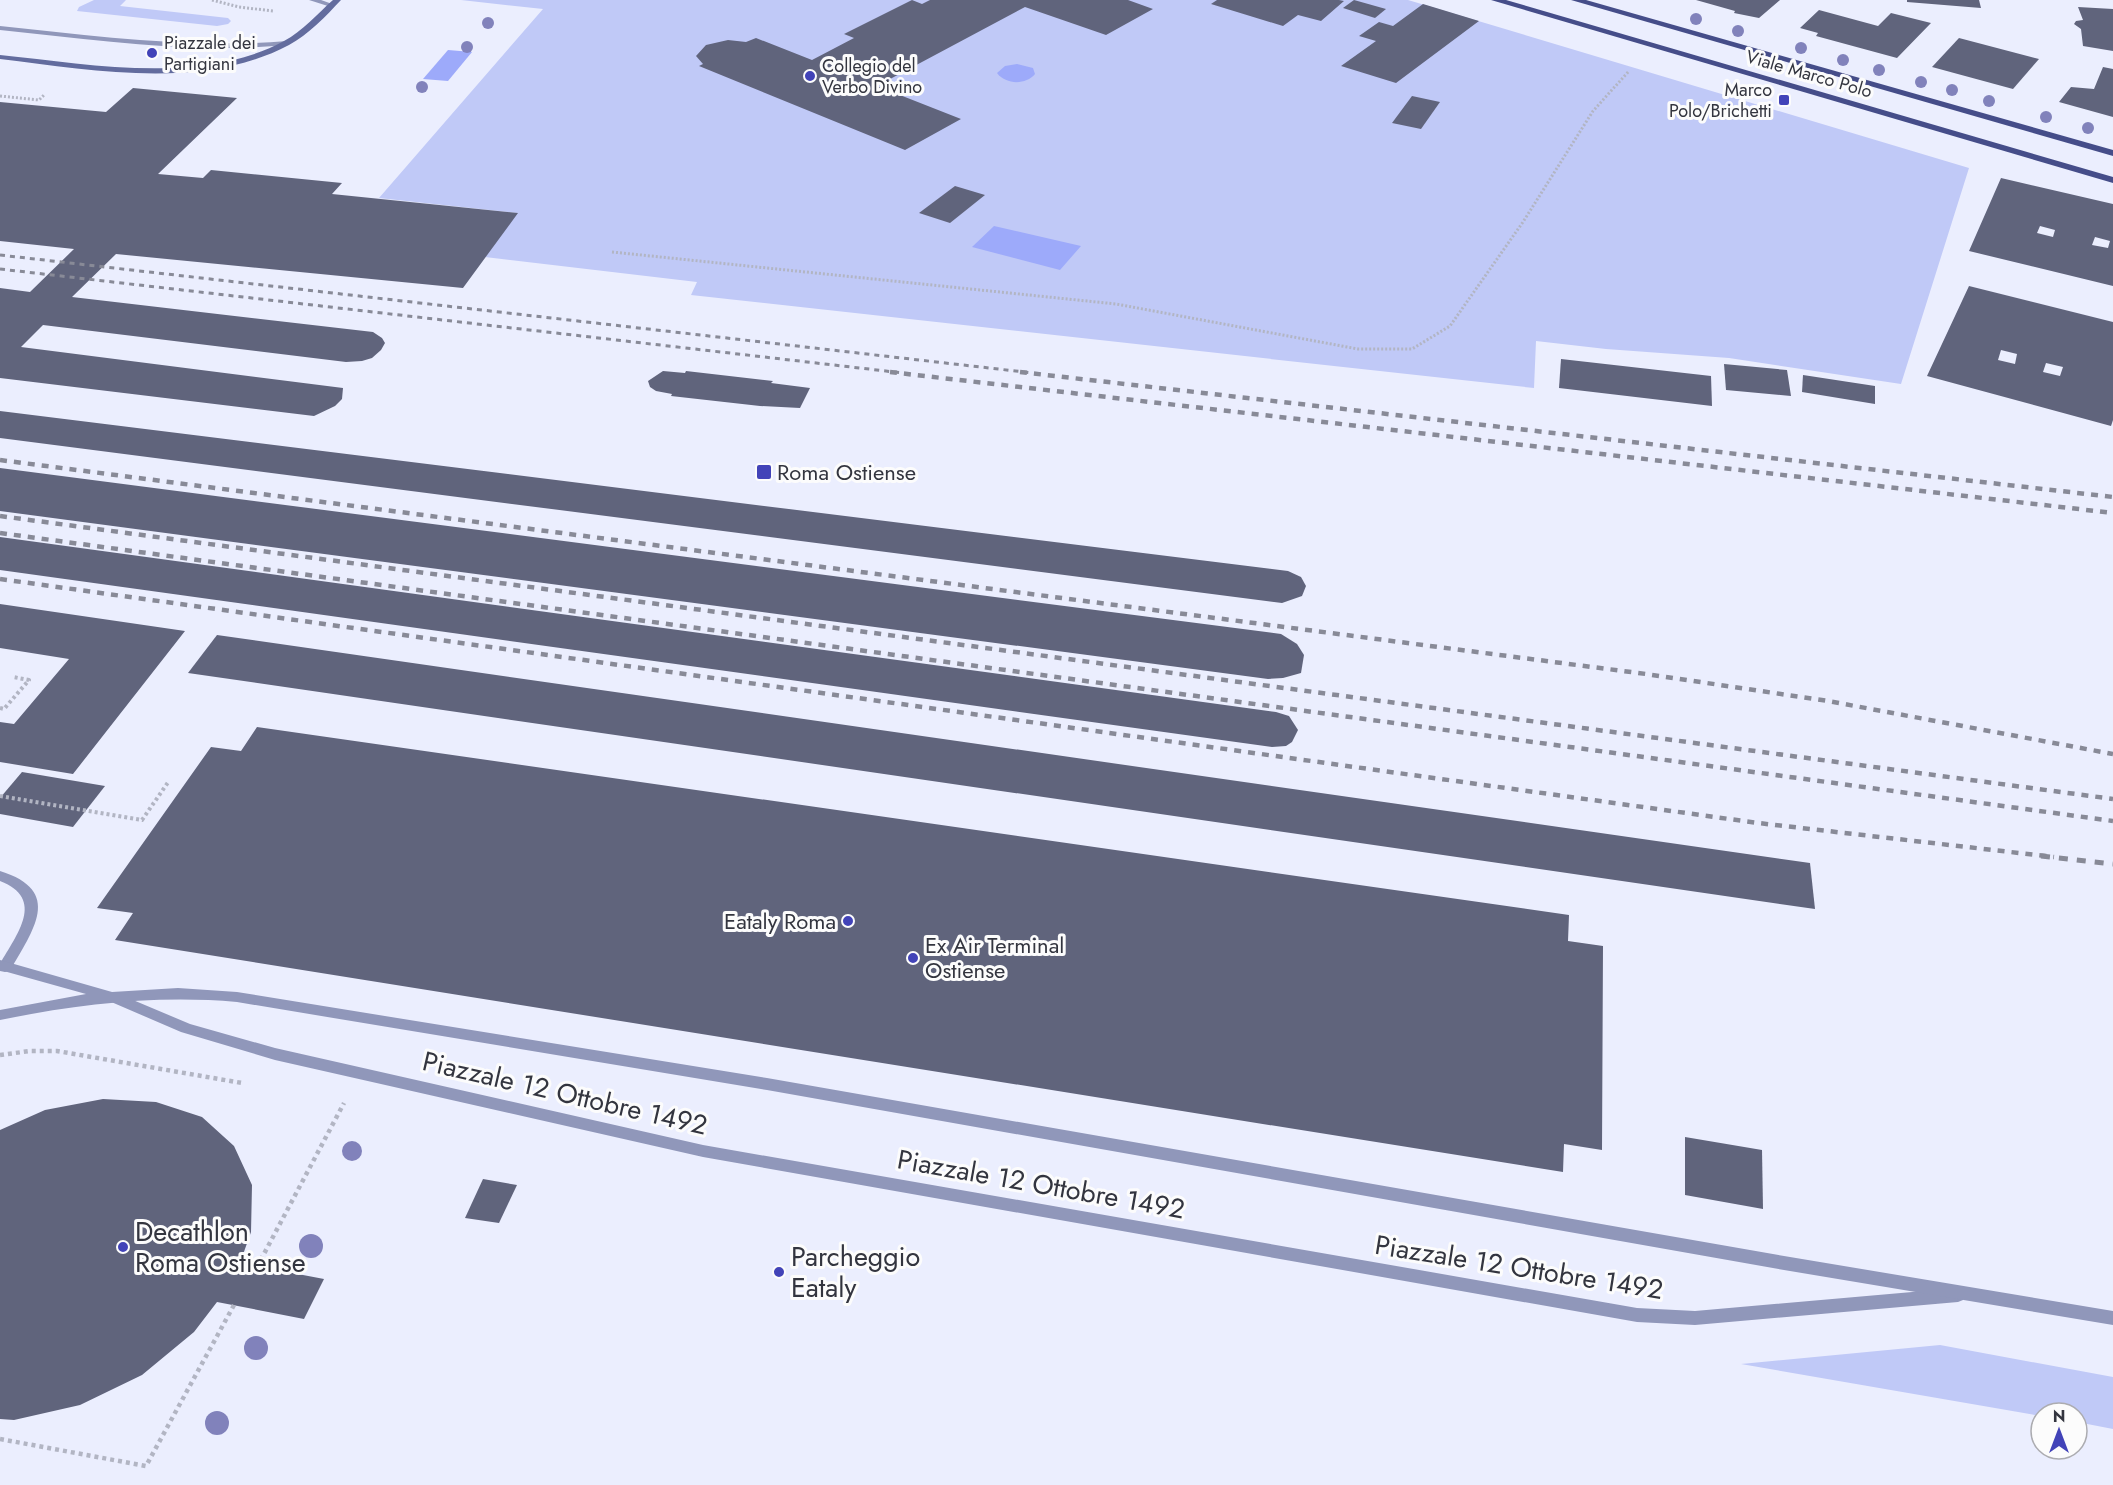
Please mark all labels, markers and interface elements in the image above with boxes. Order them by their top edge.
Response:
place label: Piazzale dei Partigiani [164,30,256,77]
street label: Viale Marco Polo [1743,44,1875,104]
marker: Piazzale dei Partigiani [145,46,159,60]
place label: Collegio del Verbo Divino [822,53,922,100]
marker: Collegio del Verbo Divino [803,69,817,83]
place label: Marco Polo/Brichetti [1669,77,1772,124]
marker: Marco Polo/Brichetti [1777,93,1791,107]
place label: Roma Ostiense [777,456,916,488]
marker: Roma Ostiense [755,463,773,481]
place label: Eataly Roma [724,905,836,937]
marker: Eataly Roma [841,914,855,928]
place label: Ex Air Terminal Ostiense [925,929,1064,986]
marker: Ex Air Terminal Ostiense [906,951,920,965]
street label: Piazzale 12 Ottobre 1492 [419,1041,711,1145]
street label: Piazzale 12 Ottobre 1492 [894,1139,1188,1229]
place label: Decathlon Roma Ostiense [135,1212,306,1282]
street label: Piazzale 12 Ottobre 1492 [1372,1225,1666,1309]
place label: Parcheggio Eataly [791,1237,920,1307]
marker: Decathlon Roma Ostiense [116,1240,130,1254]
marker: Parcheggio Eataly [772,1265,786,1279]
north arrow [2029,1401,2089,1461]
text: N [2053,1405,2065,1428]

